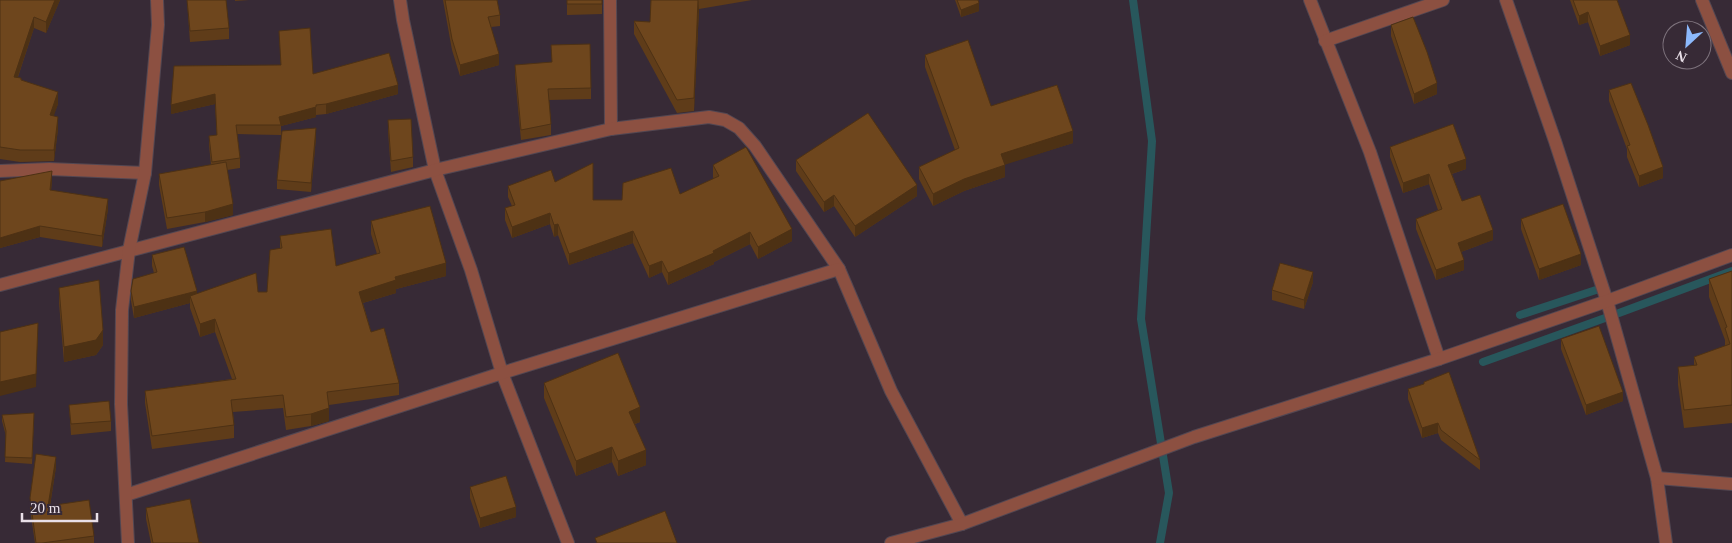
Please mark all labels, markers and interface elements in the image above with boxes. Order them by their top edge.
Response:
north arrow [1662,20,1712,70]
text: N [1674,47,1689,65]
scale bar [22,490,98,522]
text: 20 m [30,500,61,516]

